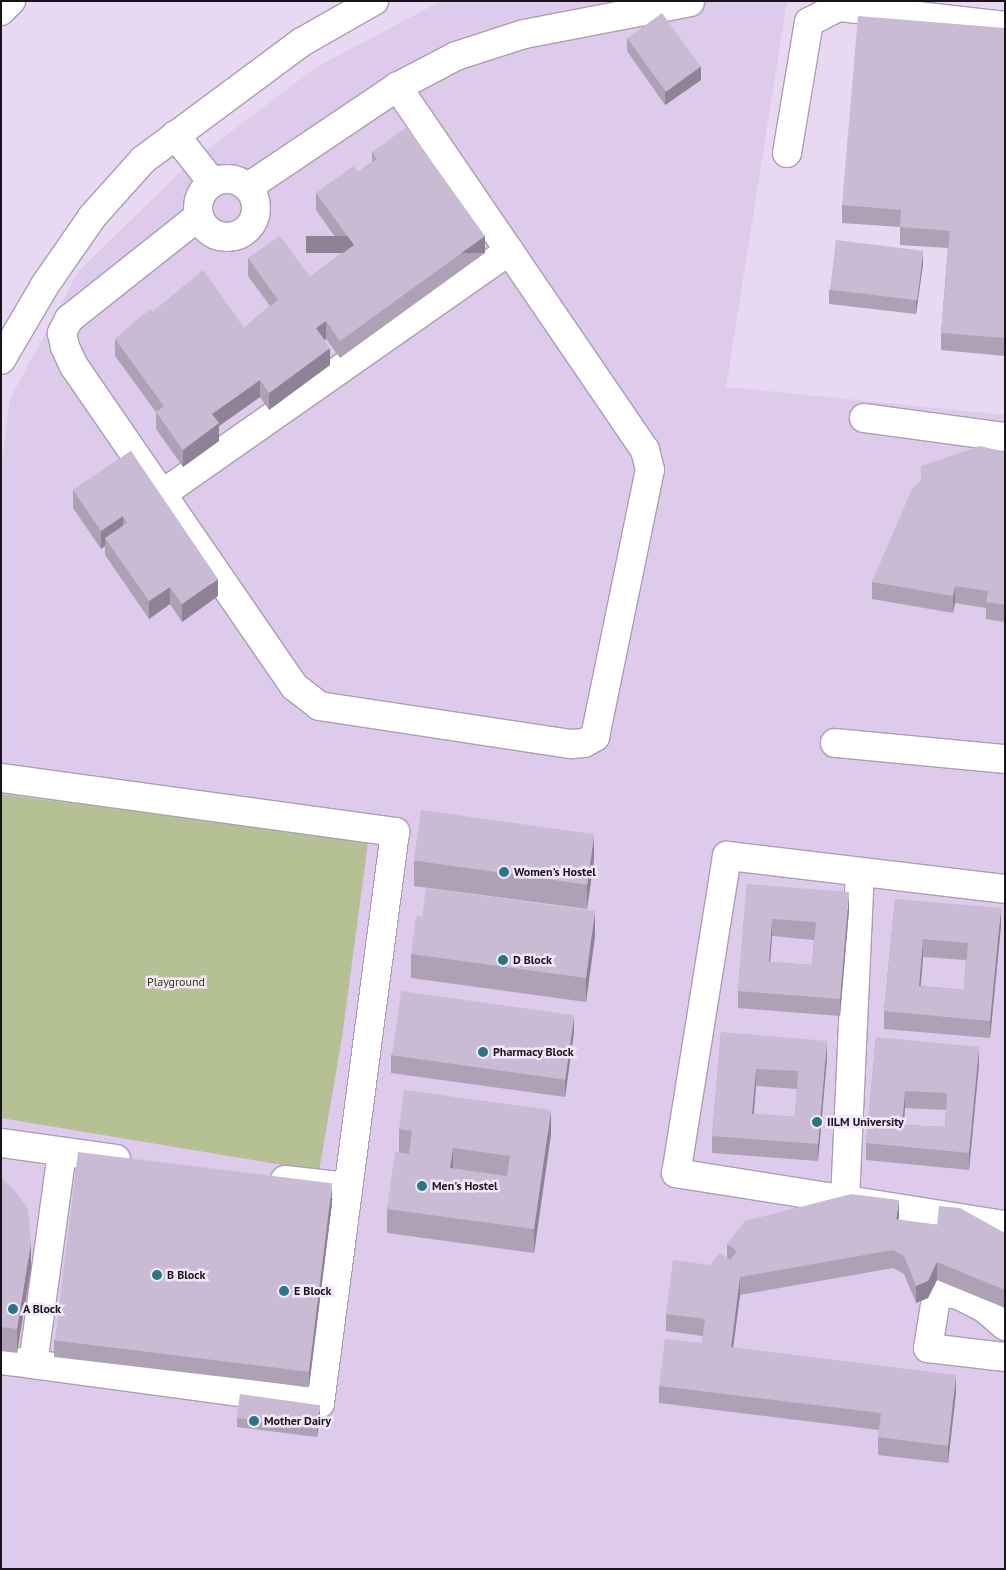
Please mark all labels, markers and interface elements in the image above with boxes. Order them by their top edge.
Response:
place label: Women's Hostel [514,865,596,879]
marker: Women's Hostel [498,866,510,878]
place label: D Block [513,953,552,967]
marker: D Block [497,954,509,966]
park label: Playground [147,975,205,989]
place label: Pharmacy Block [493,1045,574,1059]
marker: Pharmacy Block [477,1046,489,1058]
place label: IILM University [827,1115,904,1129]
marker: IILM University [811,1116,823,1128]
place label: Men's Hostel [432,1179,498,1193]
marker: Men's Hostel [416,1180,428,1192]
place label: B Block [167,1268,205,1282]
marker: B Block [151,1269,163,1281]
place label: E Block [294,1284,331,1298]
marker: E Block [278,1285,290,1297]
place label: A Block [23,1302,61,1316]
marker: A Block [7,1303,19,1315]
place label: Mother Dairy [264,1414,331,1428]
marker: Mother Dairy [248,1415,260,1427]

